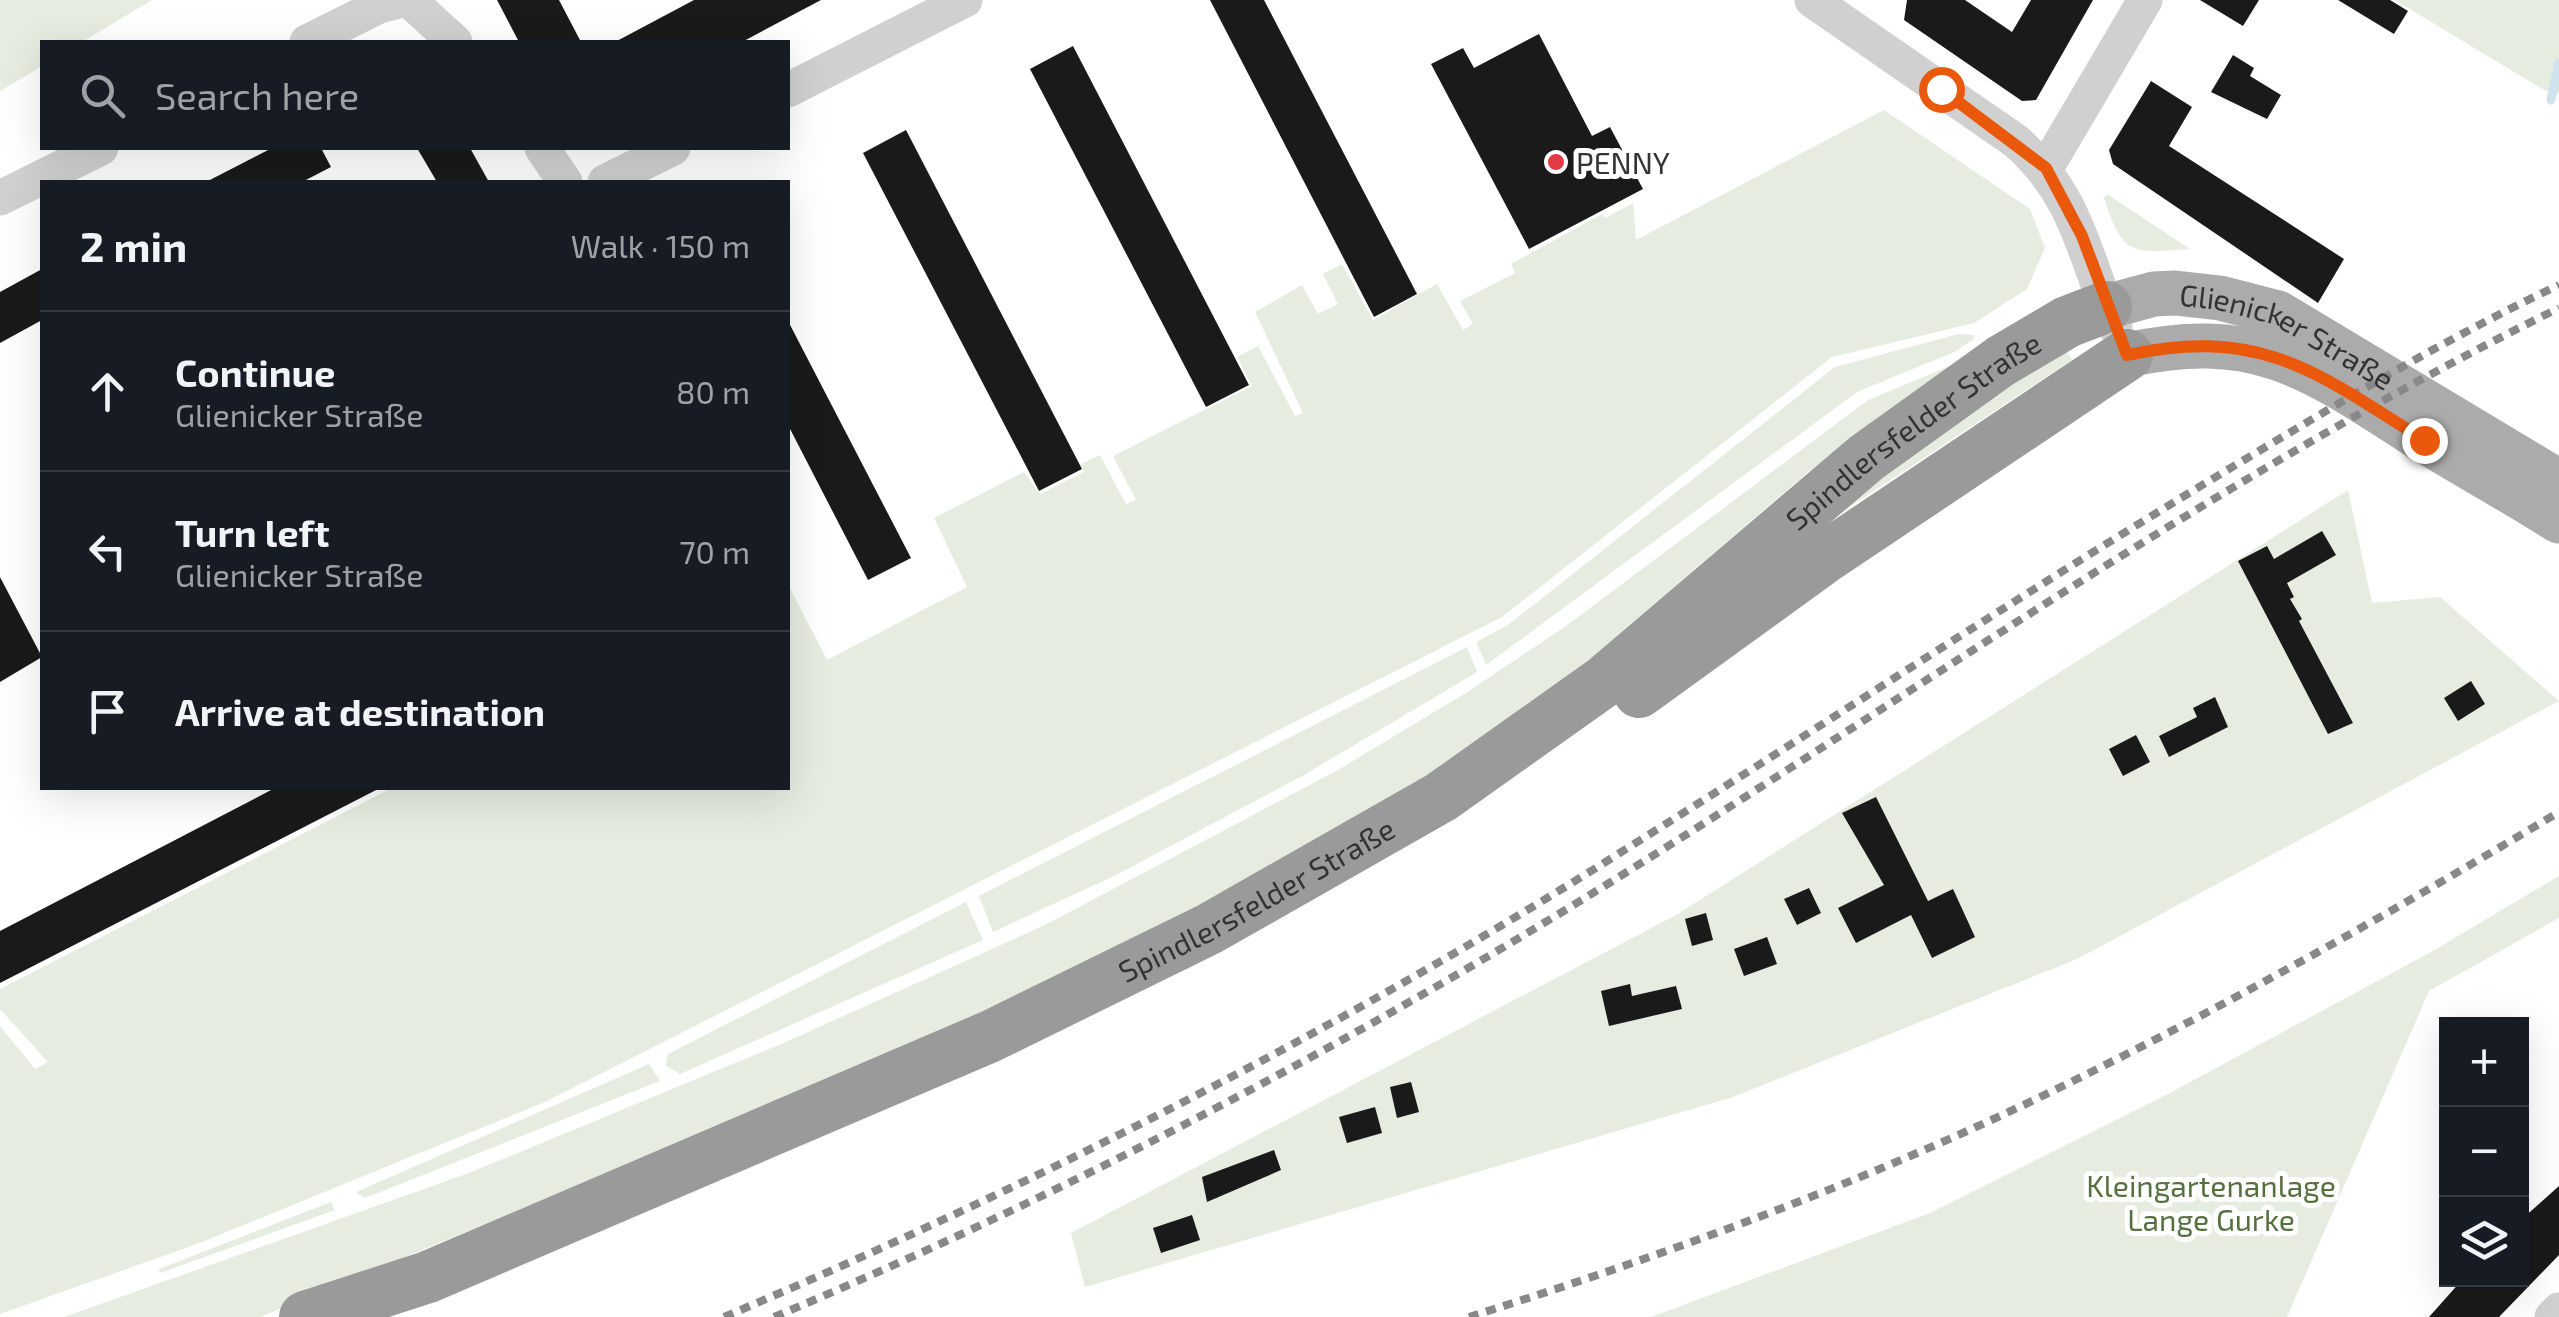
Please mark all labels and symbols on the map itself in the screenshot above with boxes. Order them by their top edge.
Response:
route start [1919,67,1965,113]
place label: PENNY [1576,144,1670,180]
marker: PENNY [1545,151,1567,173]
street label: Glienicker Straße [2178,276,2401,397]
street label: Spindlersfelder Straße [1778,324,2047,537]
route end [2402,418,2448,464]
street label: Spindlersfelder Straße [1112,809,1400,989]
park label: Kleingartenanlage Lange Gurke [2086,1167,2336,1237]

